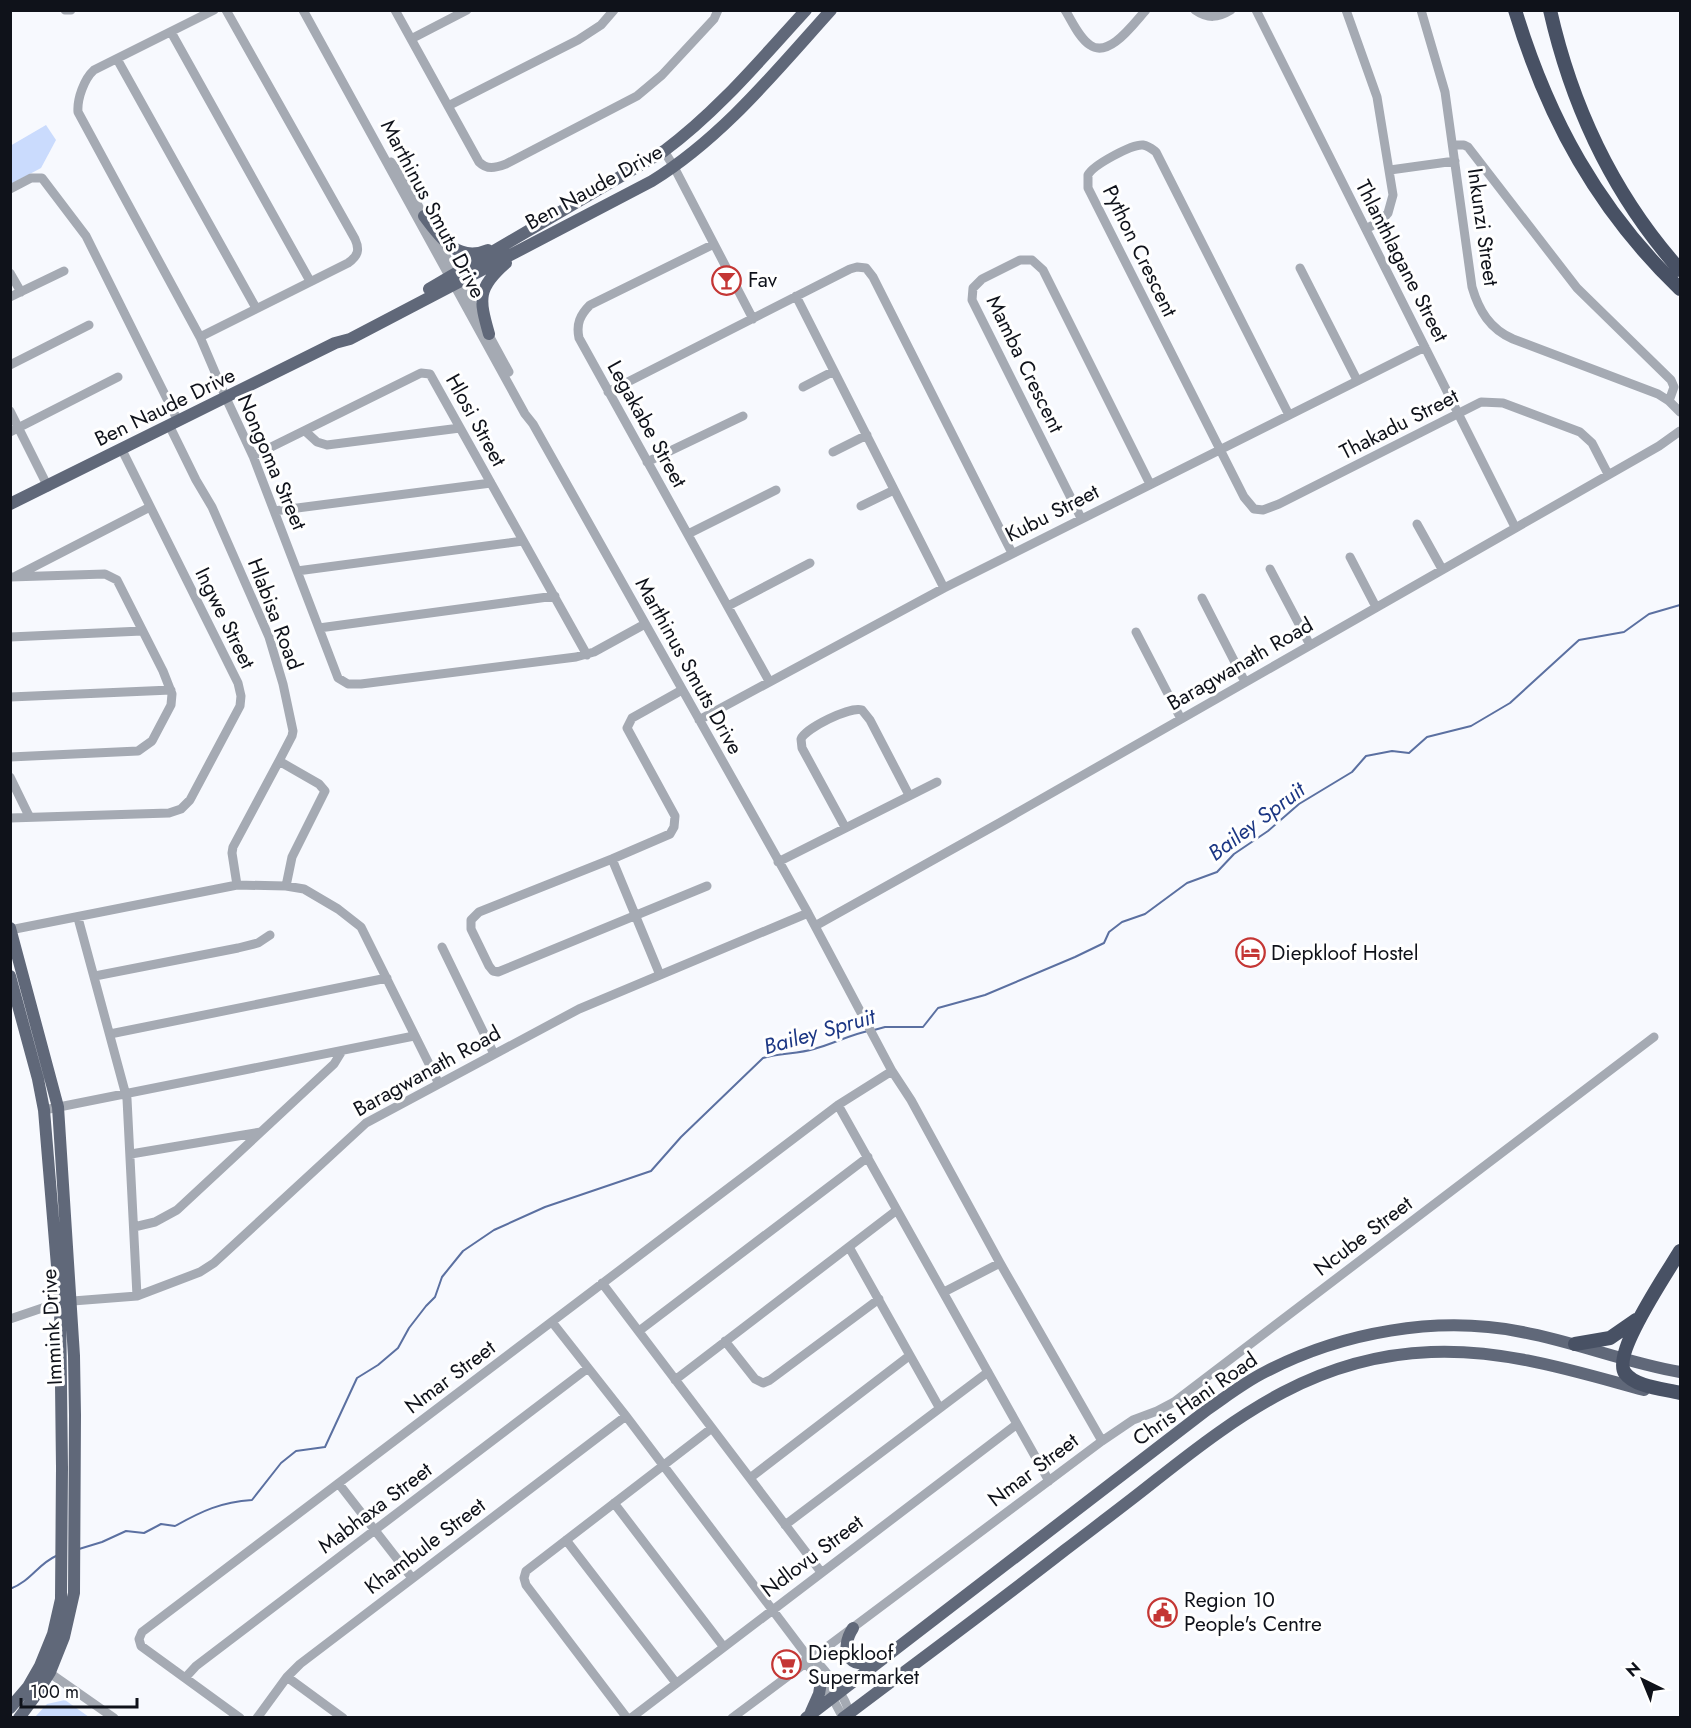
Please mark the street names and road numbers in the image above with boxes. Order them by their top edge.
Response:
street label: Marthinus Smuts Drive [373,115,493,304]
street label: Ben Naude Drive [520,137,668,237]
street label: Inkunzi Street [1460,166,1506,288]
street label: Thlanthlagane Street [1348,175,1456,347]
street label: Python Crescent [1095,180,1185,322]
street label: Mamba Crescent [979,290,1071,438]
street label: Legakabe Street [600,355,694,493]
street label: Ben Naude Drive [90,360,241,454]
street label: Hlosi Street [438,368,514,472]
street label: Thakadu Street [1334,381,1464,467]
street label: Nongoma Street [230,389,314,535]
street label: Kubu Street [1000,477,1104,549]
street label: Hlabisa Road [240,554,310,674]
street label: Ingwe Street [188,562,262,674]
street label: Marthinus Smuts Drive [628,572,750,760]
street label: Baragwanath Road [1161,610,1319,718]
street label: Baragwanath Road [348,1018,506,1124]
street label: Ncube Street [1307,1189,1419,1283]
street label: Immink Drive [34,1268,70,1386]
street label: Nmar Street [398,1333,502,1421]
street label: Chris Hani Road [1127,1345,1263,1453]
street label: Nmar Street [981,1426,1085,1514]
street label: Mabhaxa Street [312,1455,438,1561]
street label: Khambule Street [358,1491,492,1601]
street label: Ndlovu Street [755,1508,869,1604]

